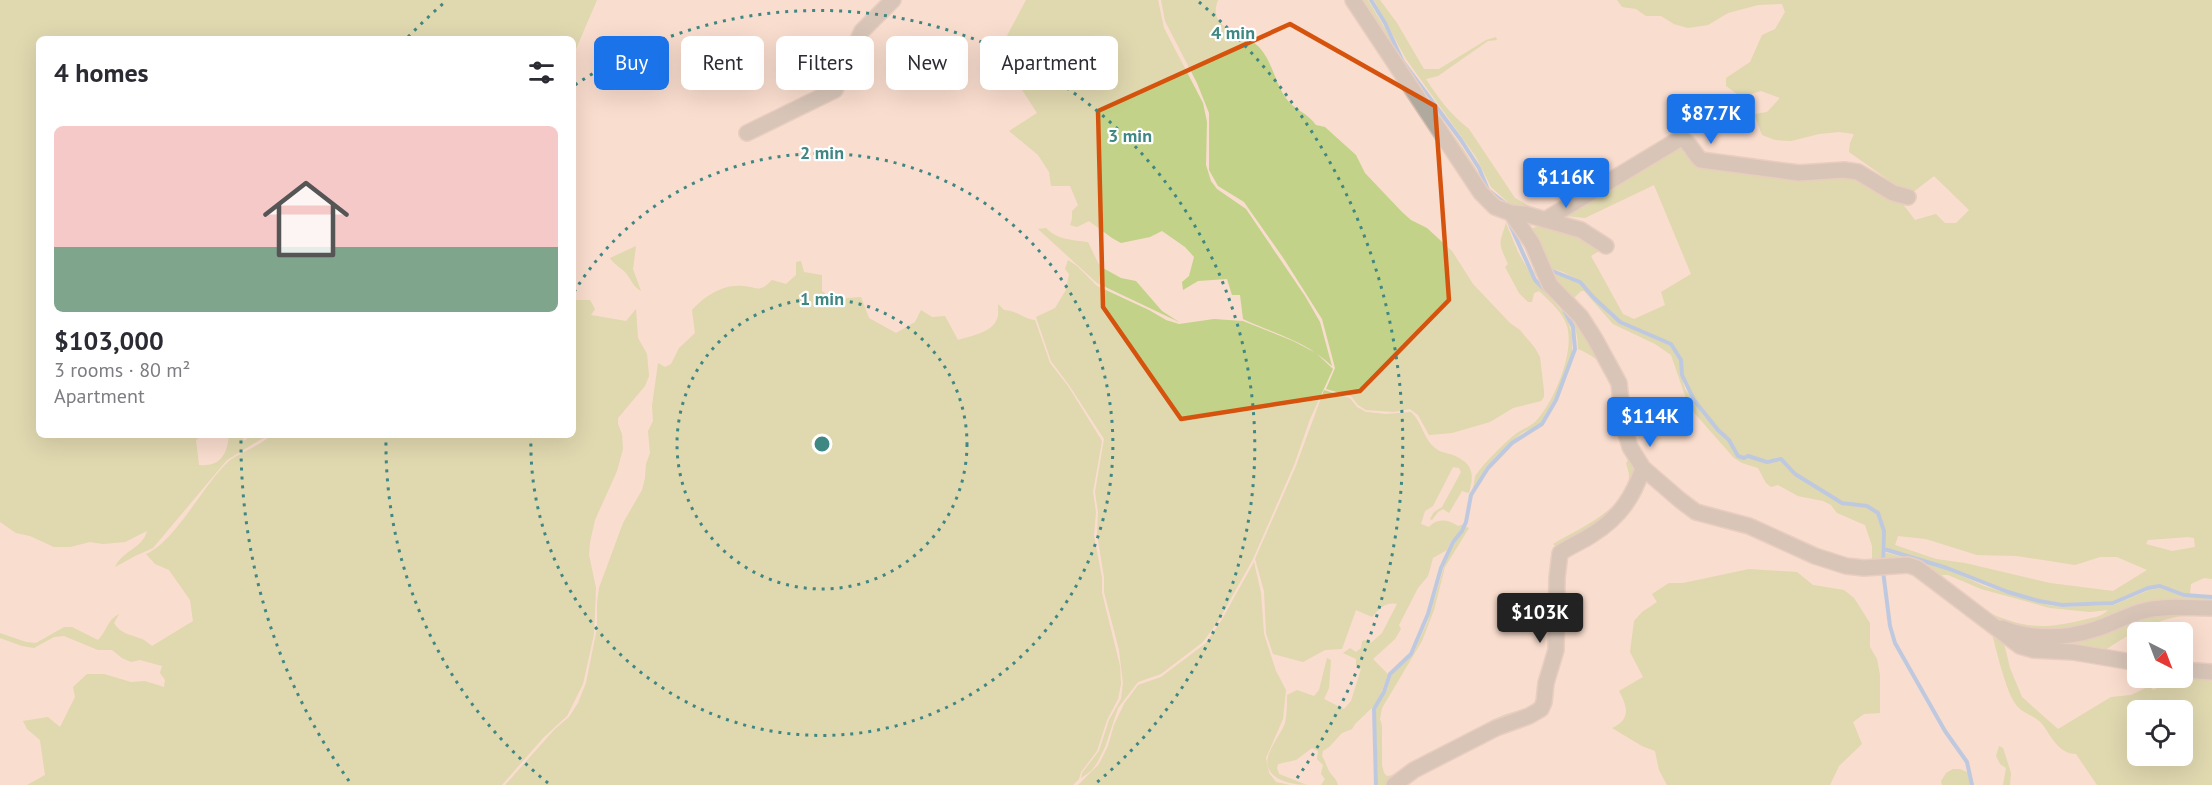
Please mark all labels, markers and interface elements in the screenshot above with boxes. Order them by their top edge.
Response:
text: 4 min [1211,21,1255,44]
chip: Buy [594,36,669,90]
chip: Rent [681,36,764,90]
chip: Filters [776,36,874,90]
chip: New [886,36,968,90]
chip: Apartment [980,36,1118,90]
text: 4 homes [54,56,149,89]
icon: filters [525,56,558,89]
pin: $87.7K [1662,94,1760,145]
text: $87.7K [1681,100,1741,126]
text: 3 min [1108,124,1152,147]
text: 2 min [800,141,844,164]
pin: $116K [1524,158,1608,209]
text: $116K [1537,164,1595,190]
icon: home [252,165,360,273]
text: 1 min [800,287,844,310]
text: $103,000 [54,324,164,357]
text: 3 rooms · 80 m² [54,357,190,383]
text: Apartment [54,383,145,409]
pin: $114K [1608,397,1692,448]
text: $114K [1621,403,1679,429]
centre of rings [812,434,832,454]
pin: $103K [1498,593,1582,644]
text: $103K [1511,599,1569,625]
north arrow [2127,622,2193,688]
map controls [2127,622,2193,766]
button: locate [2127,700,2193,766]

